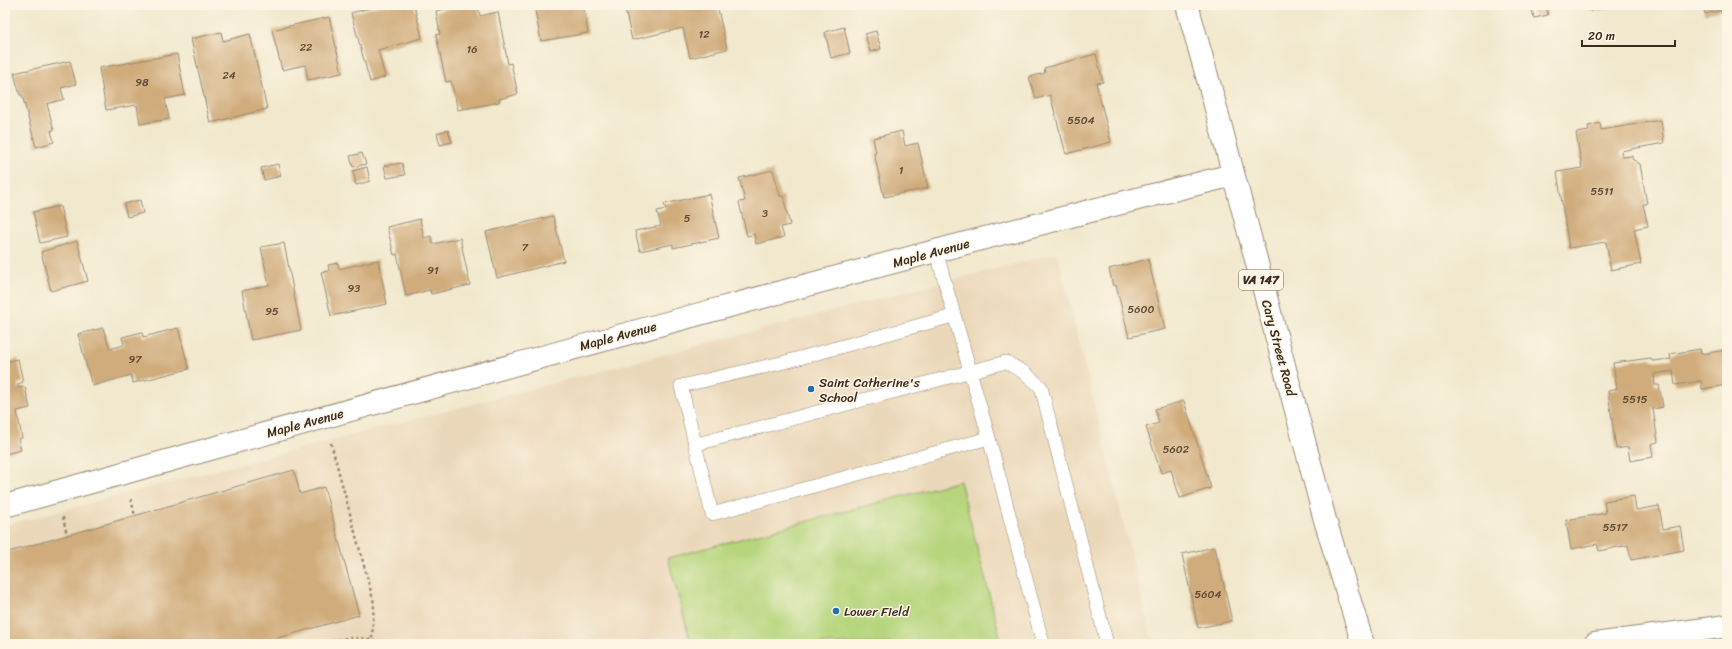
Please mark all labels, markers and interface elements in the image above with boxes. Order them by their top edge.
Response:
scale bar [1582,22,1675,48]
house number: 12 [698,25,710,44]
text: 20 m [1588,25,1615,47]
house number: 22 [300,38,313,57]
house number: 16 [467,40,477,59]
house number: 24 [222,66,236,85]
house number: 98 [135,73,149,92]
house number: 5504 [1067,111,1095,130]
house number: 1 [899,161,904,180]
house number: 5511 [1591,182,1614,201]
house number: 3 [762,204,768,223]
house number: 5 [684,209,691,228]
street label: Maple Avenue [890,232,973,274]
house number: 7 [522,238,529,257]
house number: 91 [427,261,439,280]
road number: VA 147 [1239,270,1283,290]
house number: 93 [348,279,360,298]
street label: Cary Street Road [1255,297,1303,400]
house number: 5600 [1128,300,1154,319]
house number: 95 [265,302,279,321]
street label: Maple Avenue [577,315,660,357]
house number: 97 [128,350,142,369]
place label: Saint Catherine's School [819,371,921,409]
marker: Saint Catherine's School [806,384,816,394]
house number: 5515 [1623,390,1648,409]
street label: Maple Avenue [264,402,347,444]
house number: 5602 [1163,440,1190,459]
house number: 5517 [1603,518,1628,537]
house number: 5604 [1195,585,1222,604]
place label: Lower Field [844,600,910,623]
marker: Lower Field [831,606,841,616]

